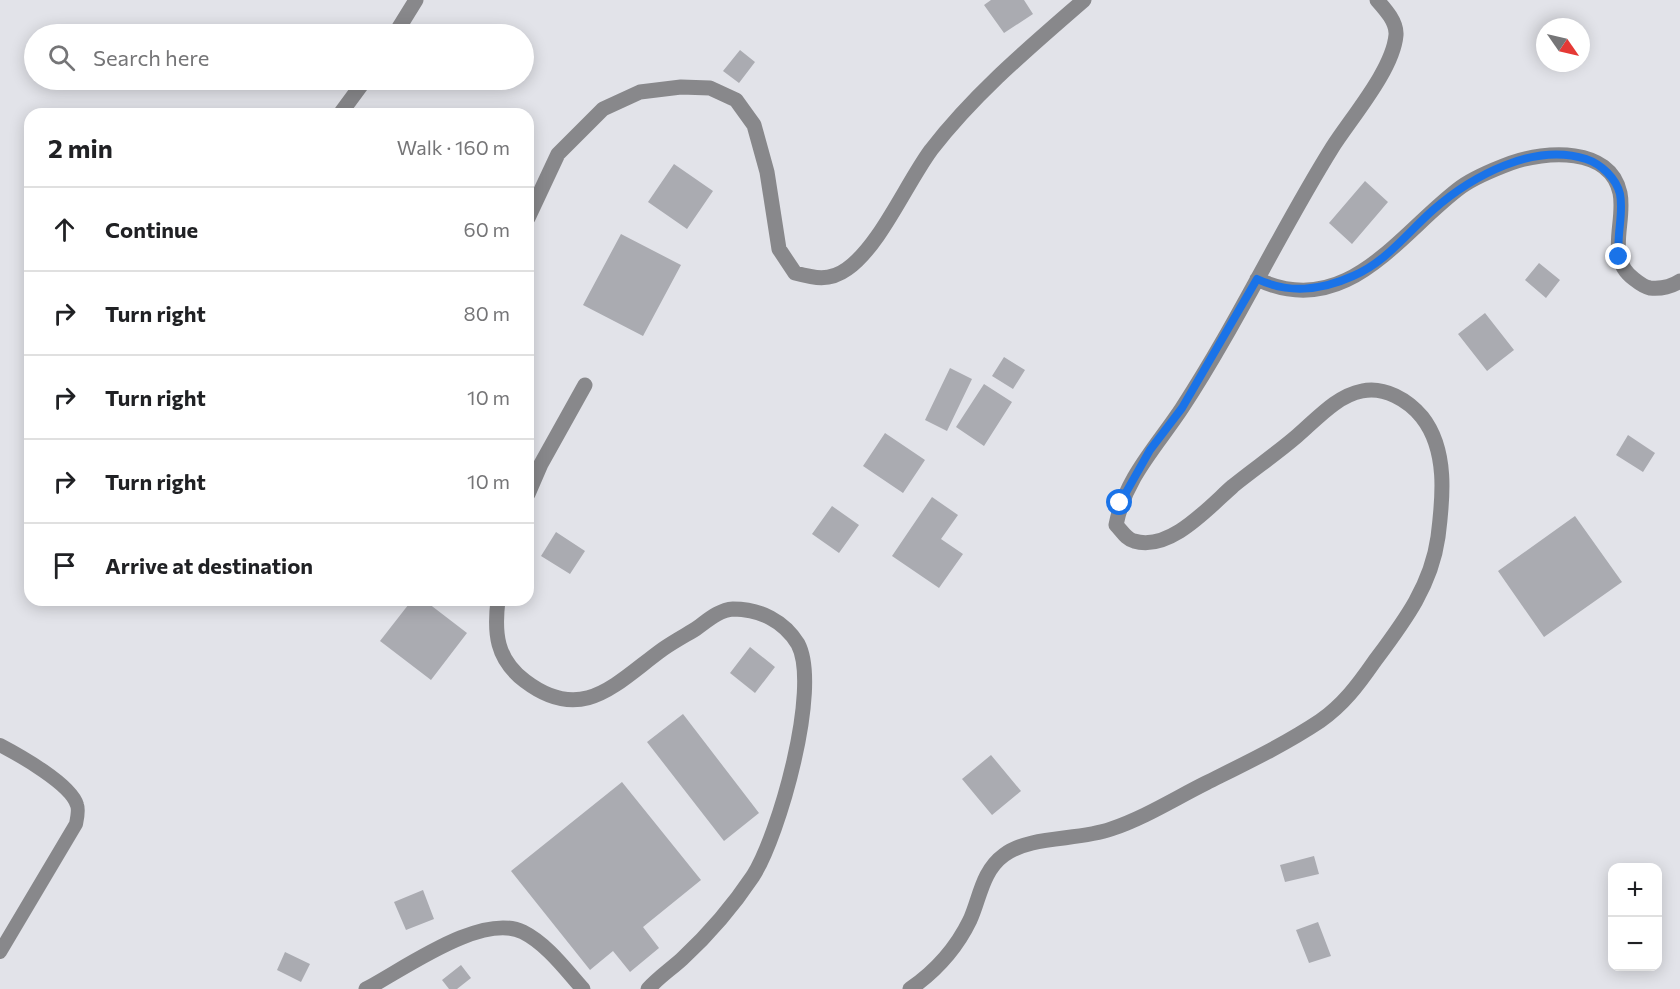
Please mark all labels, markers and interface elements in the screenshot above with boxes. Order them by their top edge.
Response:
north arrow [1536,18,1590,72]
search box [24,24,534,90]
icon: search [45,41,78,74]
text: Search here [93,44,209,71]
text: 2 min [48,132,113,163]
text: Walk · 160 m [397,135,510,159]
icon: ahead [48,213,81,246]
text: Continue [105,216,198,243]
text: 60 m [464,217,510,241]
route end [1605,243,1631,269]
icon: right [48,297,81,330]
text: Turn right [105,300,206,327]
text: 80 m [464,301,510,325]
icon: right [48,381,81,414]
text: Turn right [105,384,206,411]
text: 10 m [467,385,510,409]
icon: right [48,465,81,498]
text: Turn right [105,468,206,495]
text: 10 m [467,469,510,493]
route start [1106,489,1132,515]
icon: arrive [48,549,81,582]
text: Arrive at destination [105,552,313,579]
map controls [1608,863,1662,971]
button: + [1608,863,1662,917]
button: − [1608,917,1662,971]

